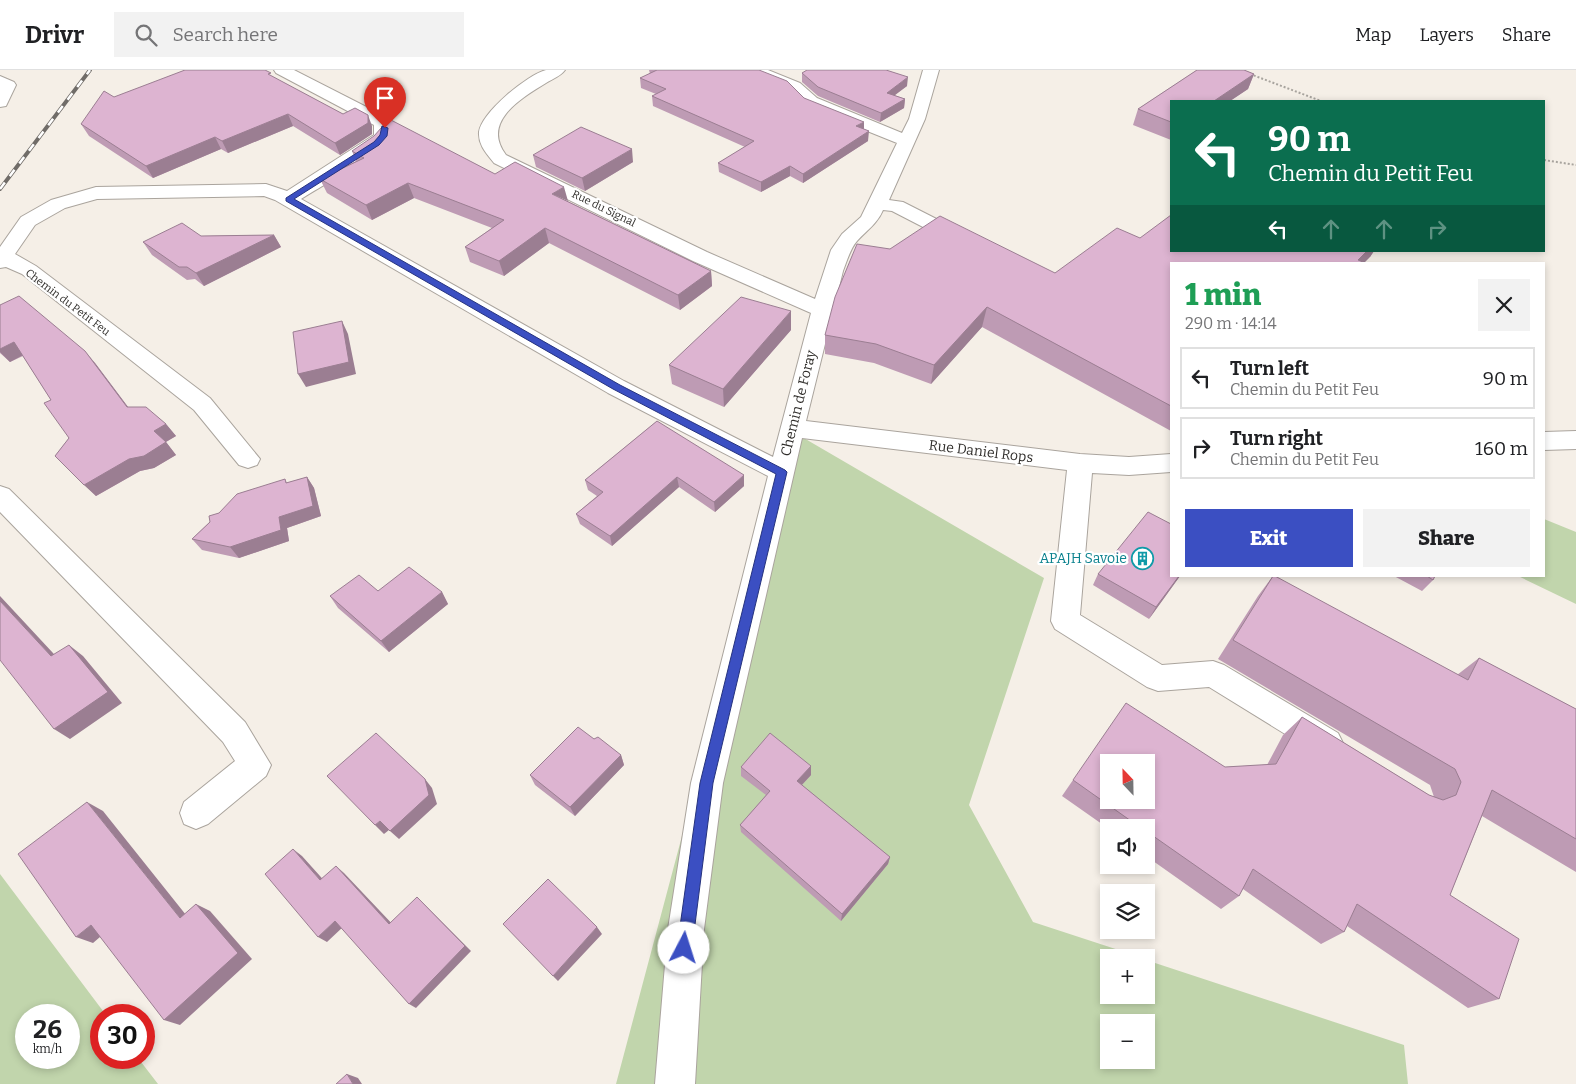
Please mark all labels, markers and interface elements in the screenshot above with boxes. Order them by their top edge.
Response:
search box [114,12,464,57]
text: Drivr [25,21,84,49]
icon: search [132,21,160,49]
text: Search here [172,23,278,46]
text: Map [1355,24,1391,46]
text: Layers [1419,24,1474,46]
text: Share [1502,24,1551,46]
pin [364,77,406,128]
icon: arrive [371,84,399,112]
text: 90 m [1268,118,1351,160]
icon: left [1185,120,1250,185]
text: Chemin du Petit Feu [1268,160,1473,187]
street label: Rue du Signal [570,187,638,229]
icon: left [1264,215,1292,243]
icon: ahead [1317,215,1345,243]
icon: ahead [1370,215,1398,243]
icon: right [1423,215,1451,243]
street label: Chemin du Petit Feu [23,266,113,339]
text: 1 min [1185,277,1261,313]
button: close [1478,279,1530,331]
text: 290 m · 14:14 [1185,314,1277,333]
street label: Chemin de Foray [777,348,820,458]
text: Turn left [1230,357,1309,380]
icon: left [1187,364,1215,392]
text: 90 m [1483,367,1528,390]
text: Chemin du Petit Feu [1230,380,1379,399]
text: Turn right [1230,427,1323,450]
icon: right [1187,434,1215,462]
street label: Rue Daniel Rops [928,437,1034,466]
text: 160 m [1475,437,1528,460]
text: Chemin du Petit Feu [1230,450,1379,469]
button: Exit [1185,509,1353,567]
button: Share [1363,509,1530,567]
building icon: APAJH Savoie [1131,546,1155,570]
place label: APAJH Savoie [1039,550,1127,567]
north arrow [1100,754,1155,809]
map controls [1100,754,1155,1069]
button: sound [1100,819,1155,874]
button: layers [1100,884,1155,939]
position arrow [657,921,709,973]
button: + [1100,949,1155,1004]
speed limit sign: 30 [90,1004,155,1069]
button: − [1100,1014,1155,1069]
text: 26 [33,1015,62,1045]
text: km/h [33,1042,62,1056]

